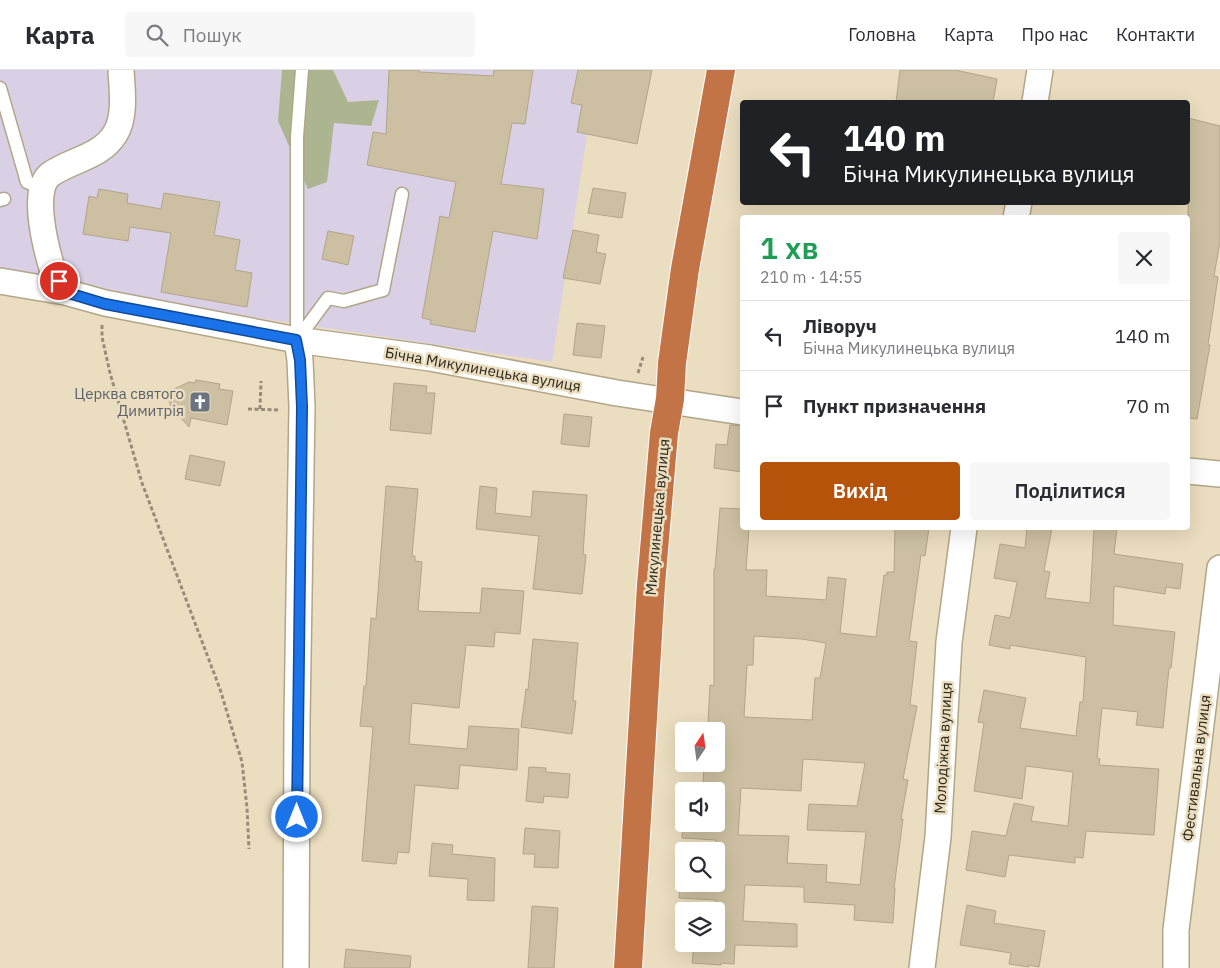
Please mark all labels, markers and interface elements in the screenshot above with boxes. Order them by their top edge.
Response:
search box [125,12,475,57]
text: Карта [25,19,95,51]
icon: search [143,21,171,49]
text: Пошук [183,23,242,47]
text: Головна [848,23,916,46]
text: Карта [944,23,994,46]
text: Про нас [1022,23,1088,46]
text: Контакти [1116,23,1195,46]
text: 140 m [843,115,946,161]
icon: left [760,120,825,185]
text: Бічна Микулинецька вулиця [843,159,1135,188]
text: 1 хв [760,228,819,267]
button: close [1118,232,1170,284]
pin [38,260,80,302]
icon: arrive [45,267,73,295]
text: 210 m · 14:55 [760,267,862,287]
text: Ліворуч [803,314,877,338]
icon: left [760,322,788,350]
text: 140 m [1115,324,1170,348]
text: Бічна Микулинецька вулиця [803,338,1015,358]
street label: Бічна Микулинецька вулиця [383,342,583,396]
place label: Церква святого Димитрія [74,384,184,420]
church icon: Церква святого Димитрія [188,390,212,414]
icon: arrive [760,392,788,420]
text: Пункт призначення [803,394,986,418]
text: 70 m [1126,394,1170,418]
street label: Микулинецька вулиця [641,438,673,596]
button: Вихід [760,462,960,520]
button: Поділитися [970,462,1170,520]
street label: Молодіжна вулиця [930,682,956,814]
street label: Фестивальна вулиця [1178,694,1214,842]
north arrow [675,722,725,772]
map controls [675,722,725,952]
button: sound [675,782,725,832]
position arrow [270,790,322,842]
button: search [675,842,725,892]
button: layers [675,902,725,952]

